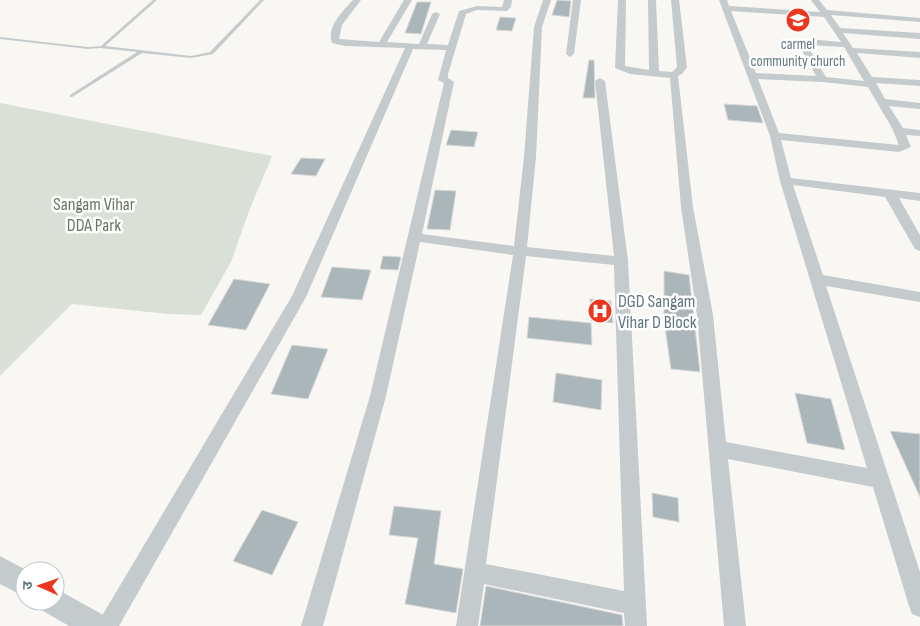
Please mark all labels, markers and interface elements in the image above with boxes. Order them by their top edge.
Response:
school or university icon: carmel community church [785,7,811,33]
place label: carmel community church [751,35,845,71]
park label: Sangam Vihar DDA Park [53,194,135,236]
place label: DGD Sangam Vihar D Block [618,291,697,333]
hospital icon: DGD Sangam Vihar D Block [587,298,613,324]
north arrow [15,561,65,611]
text: उ [19,580,36,590]

